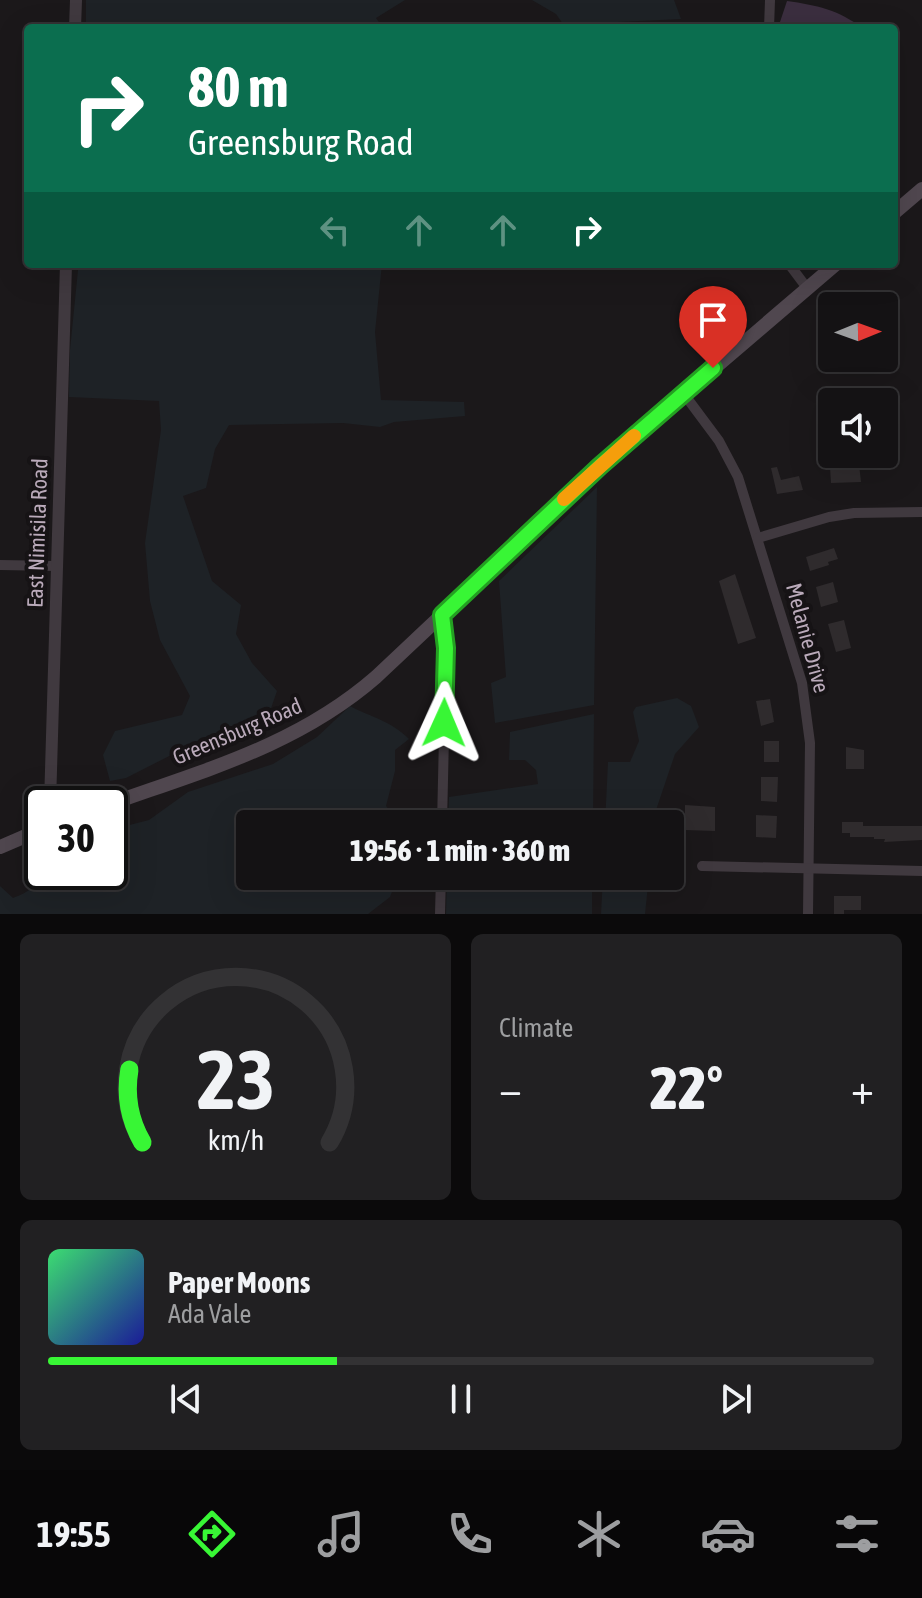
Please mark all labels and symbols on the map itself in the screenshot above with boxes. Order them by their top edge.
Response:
pin [679,286,747,368]
north arrow [818,292,898,372]
street label: East Nimisila Road [21,458,53,608]
street label: Melanie Drive [781,580,835,696]
position arrow [402,681,486,765]
street label: Greensburg Road [168,692,306,770]
speed limit sign: 30 [24,786,128,890]

